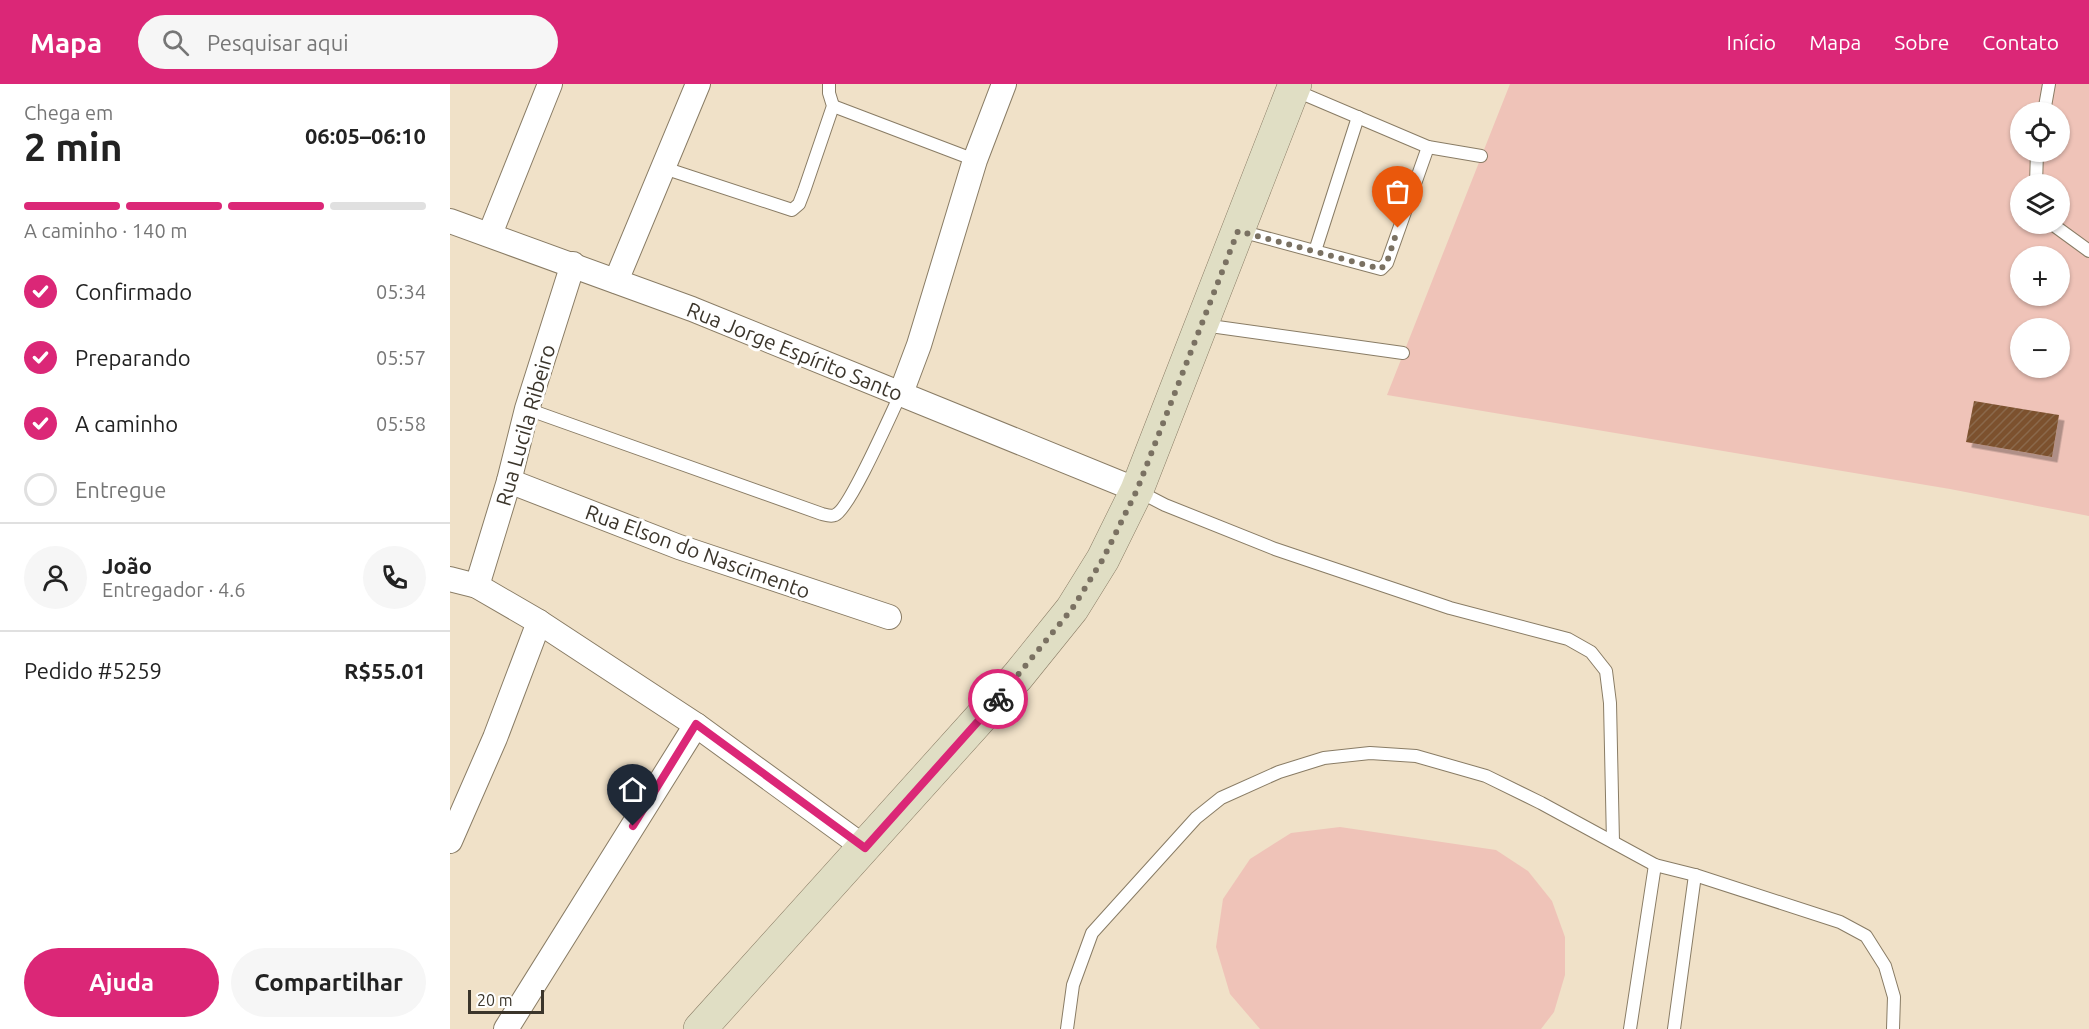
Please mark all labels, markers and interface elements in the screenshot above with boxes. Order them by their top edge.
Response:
search box [138,15,558,69]
icon: search [159,26,192,59]
text: Mapa [30,27,102,58]
text: Pesquisar aqui [207,30,349,55]
text: Início [1727,30,1776,54]
text: Mapa [1809,30,1861,54]
text: Sobre [1894,30,1949,54]
text: Contato [1982,30,2059,54]
text: Chega em [24,101,113,124]
map controls [2010,102,2070,378]
button: locate [2010,102,2070,162]
text: 06:05–06:10 [305,123,426,148]
text: 2 min [24,125,123,168]
pin [1372,166,1423,228]
button: layers [2010,174,2070,234]
icon: bag [1381,175,1414,208]
text: A caminho · 140 m [24,219,188,242]
button: + [2010,246,2070,306]
icon: check [24,275,57,308]
text: Confirmado [75,279,192,304]
text: 05:34 [376,280,426,303]
street label: Rua Jorge Espírito Santo [684,297,906,405]
button: − [2010,318,2070,378]
icon: check [24,341,57,374]
street label: Rua Lucila Ribeiro [490,342,560,508]
text: Preparando [75,345,191,370]
text: 05:57 [376,346,426,369]
icon: check [24,407,57,440]
text: A caminho [75,411,178,436]
text: 05:58 [376,412,426,435]
text: Entregue [75,477,166,502]
street label: Rua Elson do Nascimento [582,499,814,603]
button: person [24,546,87,609]
button: phone [363,546,426,609]
text: João [102,553,152,578]
text: Entregador · 4.6 [102,578,245,601]
text: Pedido #5259 [24,658,162,683]
text: R$55.01 [344,658,426,683]
courier [968,669,1028,729]
icon: bike [982,683,1015,716]
pin [607,764,658,826]
icon: home [616,773,649,806]
button: Ajuda [24,948,219,1017]
button: Compartilhar [231,948,426,1017]
scale bar [468,987,544,1014]
text: 20 m [477,991,513,1009]

